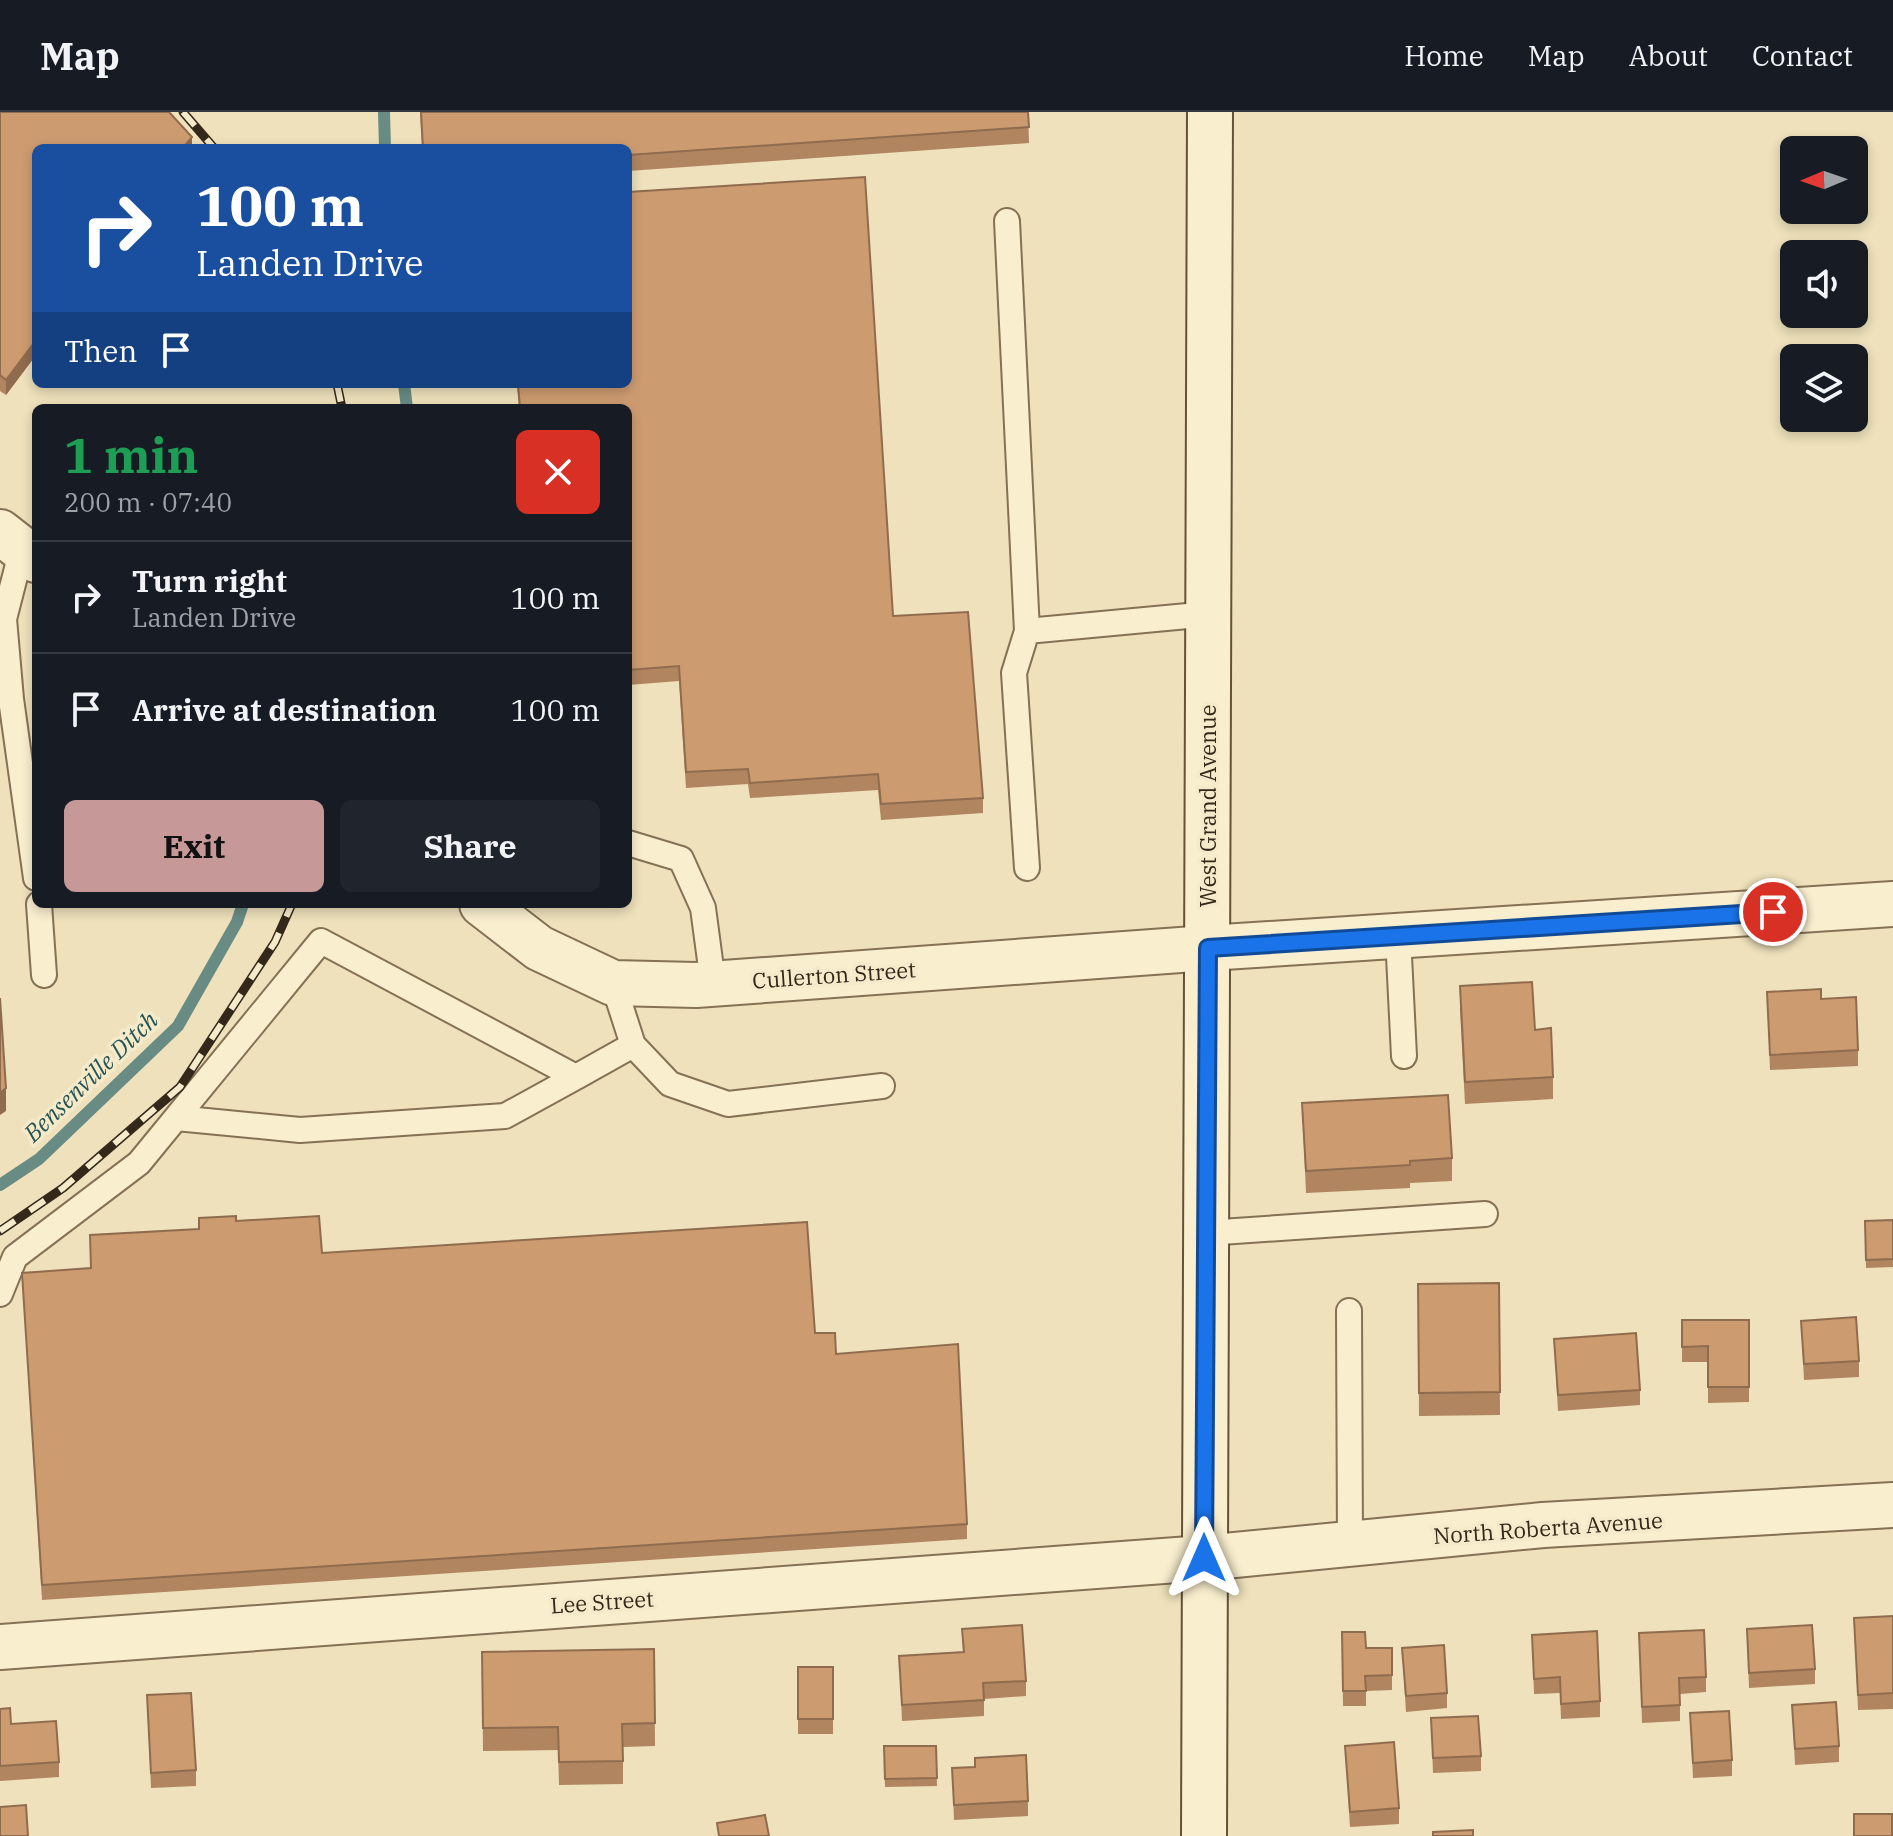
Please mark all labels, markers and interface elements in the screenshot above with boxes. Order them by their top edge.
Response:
text: Map [40,31,120,80]
text: Home [1404,37,1484,74]
text: Map [1528,37,1585,74]
text: About [1629,37,1708,74]
text: Contact [1752,37,1853,74]
north arrow [1780,136,1868,224]
map controls [1780,136,1868,432]
text: 100 m [196,169,364,241]
icon: right [64,176,168,280]
text: Landen Drive [196,239,423,286]
button: sound [1780,240,1868,328]
icon: arrive [154,328,198,372]
text: Then [64,331,138,370]
button: layers [1780,344,1868,432]
text: 1 min [64,424,198,486]
button: close [516,430,600,514]
text: 200 m · 07:40 [64,485,232,519]
text: Turn right [132,561,287,600]
icon: right [64,575,108,619]
text: 100 m [510,578,600,617]
text: Landen Drive [132,600,296,634]
icon: arrive [64,687,108,731]
text: Arrive at destination [132,690,437,729]
text: 100 m [510,690,600,729]
street label: West Grand Avenue [1193,704,1222,908]
button: Exit [64,800,324,892]
button: Share [340,800,600,892]
pin [1739,878,1807,946]
icon: arrive [1751,890,1795,934]
street label: Cullerton Street [751,954,917,995]
water label: Bensenville Ditch [16,1004,164,1149]
street label: North Roberta Avenue [1432,1505,1664,1550]
position arrow [1162,1516,1246,1600]
street label: Lee Street [549,1583,655,1620]

